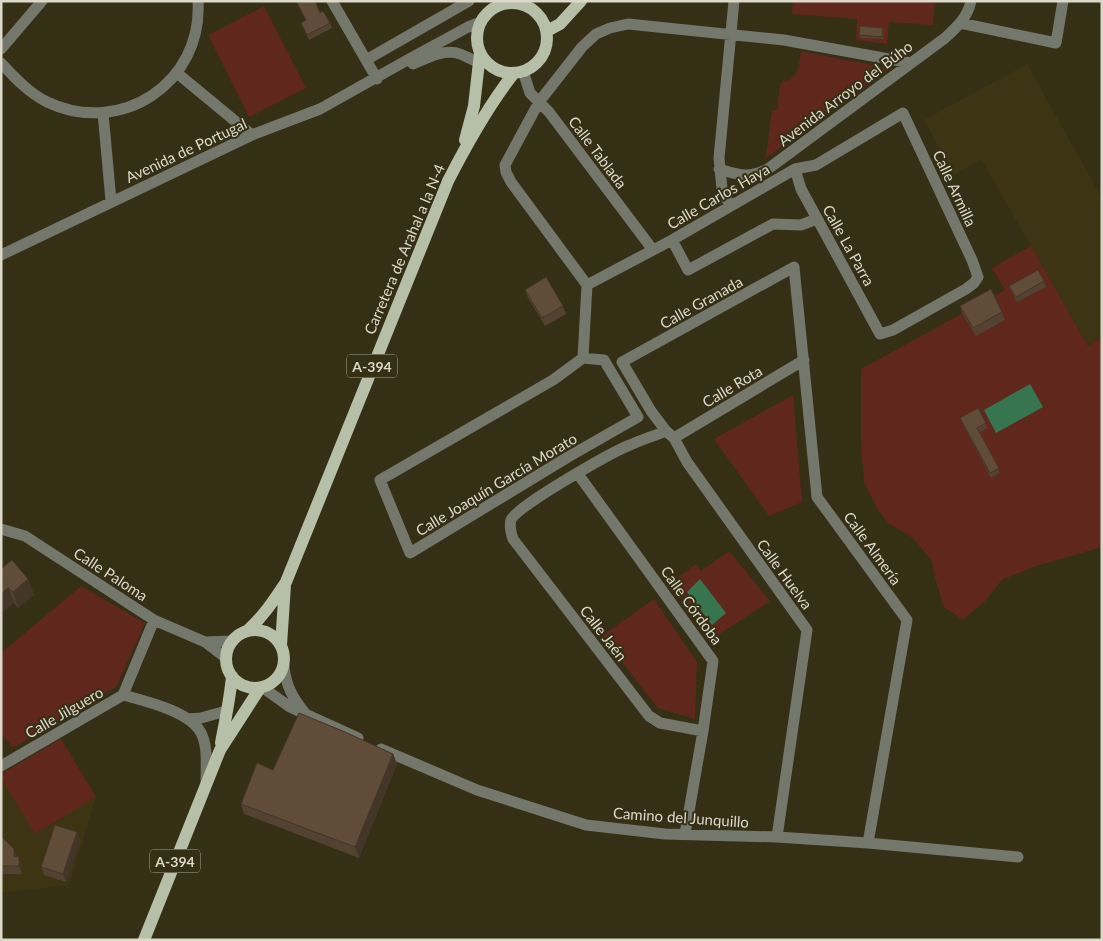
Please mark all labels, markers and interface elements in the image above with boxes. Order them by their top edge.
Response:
street label: Avenida Arroyo del Búho [774,37,916,149]
street label: Calle Tablada [565,112,631,192]
street label: Avenida de Portugal [122,114,250,186]
street label: Calle Armilla [930,147,980,229]
street label: Calle Carlos Haya [664,159,772,233]
street label: Carretera de Arahal a la N-4 [360,161,448,337]
street label: Calle La Parra [819,201,879,289]
street label: Calle Granada [657,272,745,332]
road number: A-394 [347,354,397,378]
street label: Calle Rota [699,361,765,411]
street label: Calle Joaquín García Morato [412,429,580,539]
street label: Calle Almería [840,508,906,588]
street label: Calle Huelva [753,535,817,613]
street label: Calle Paloma [71,543,151,605]
street label: Calle Córdoba [657,562,727,648]
street label: Calle Jaén [577,602,631,664]
street label: Calle Jilguero [22,682,106,742]
street label: Camino del Junquillo [612,803,750,831]
road number: A-394 [150,849,200,872]

